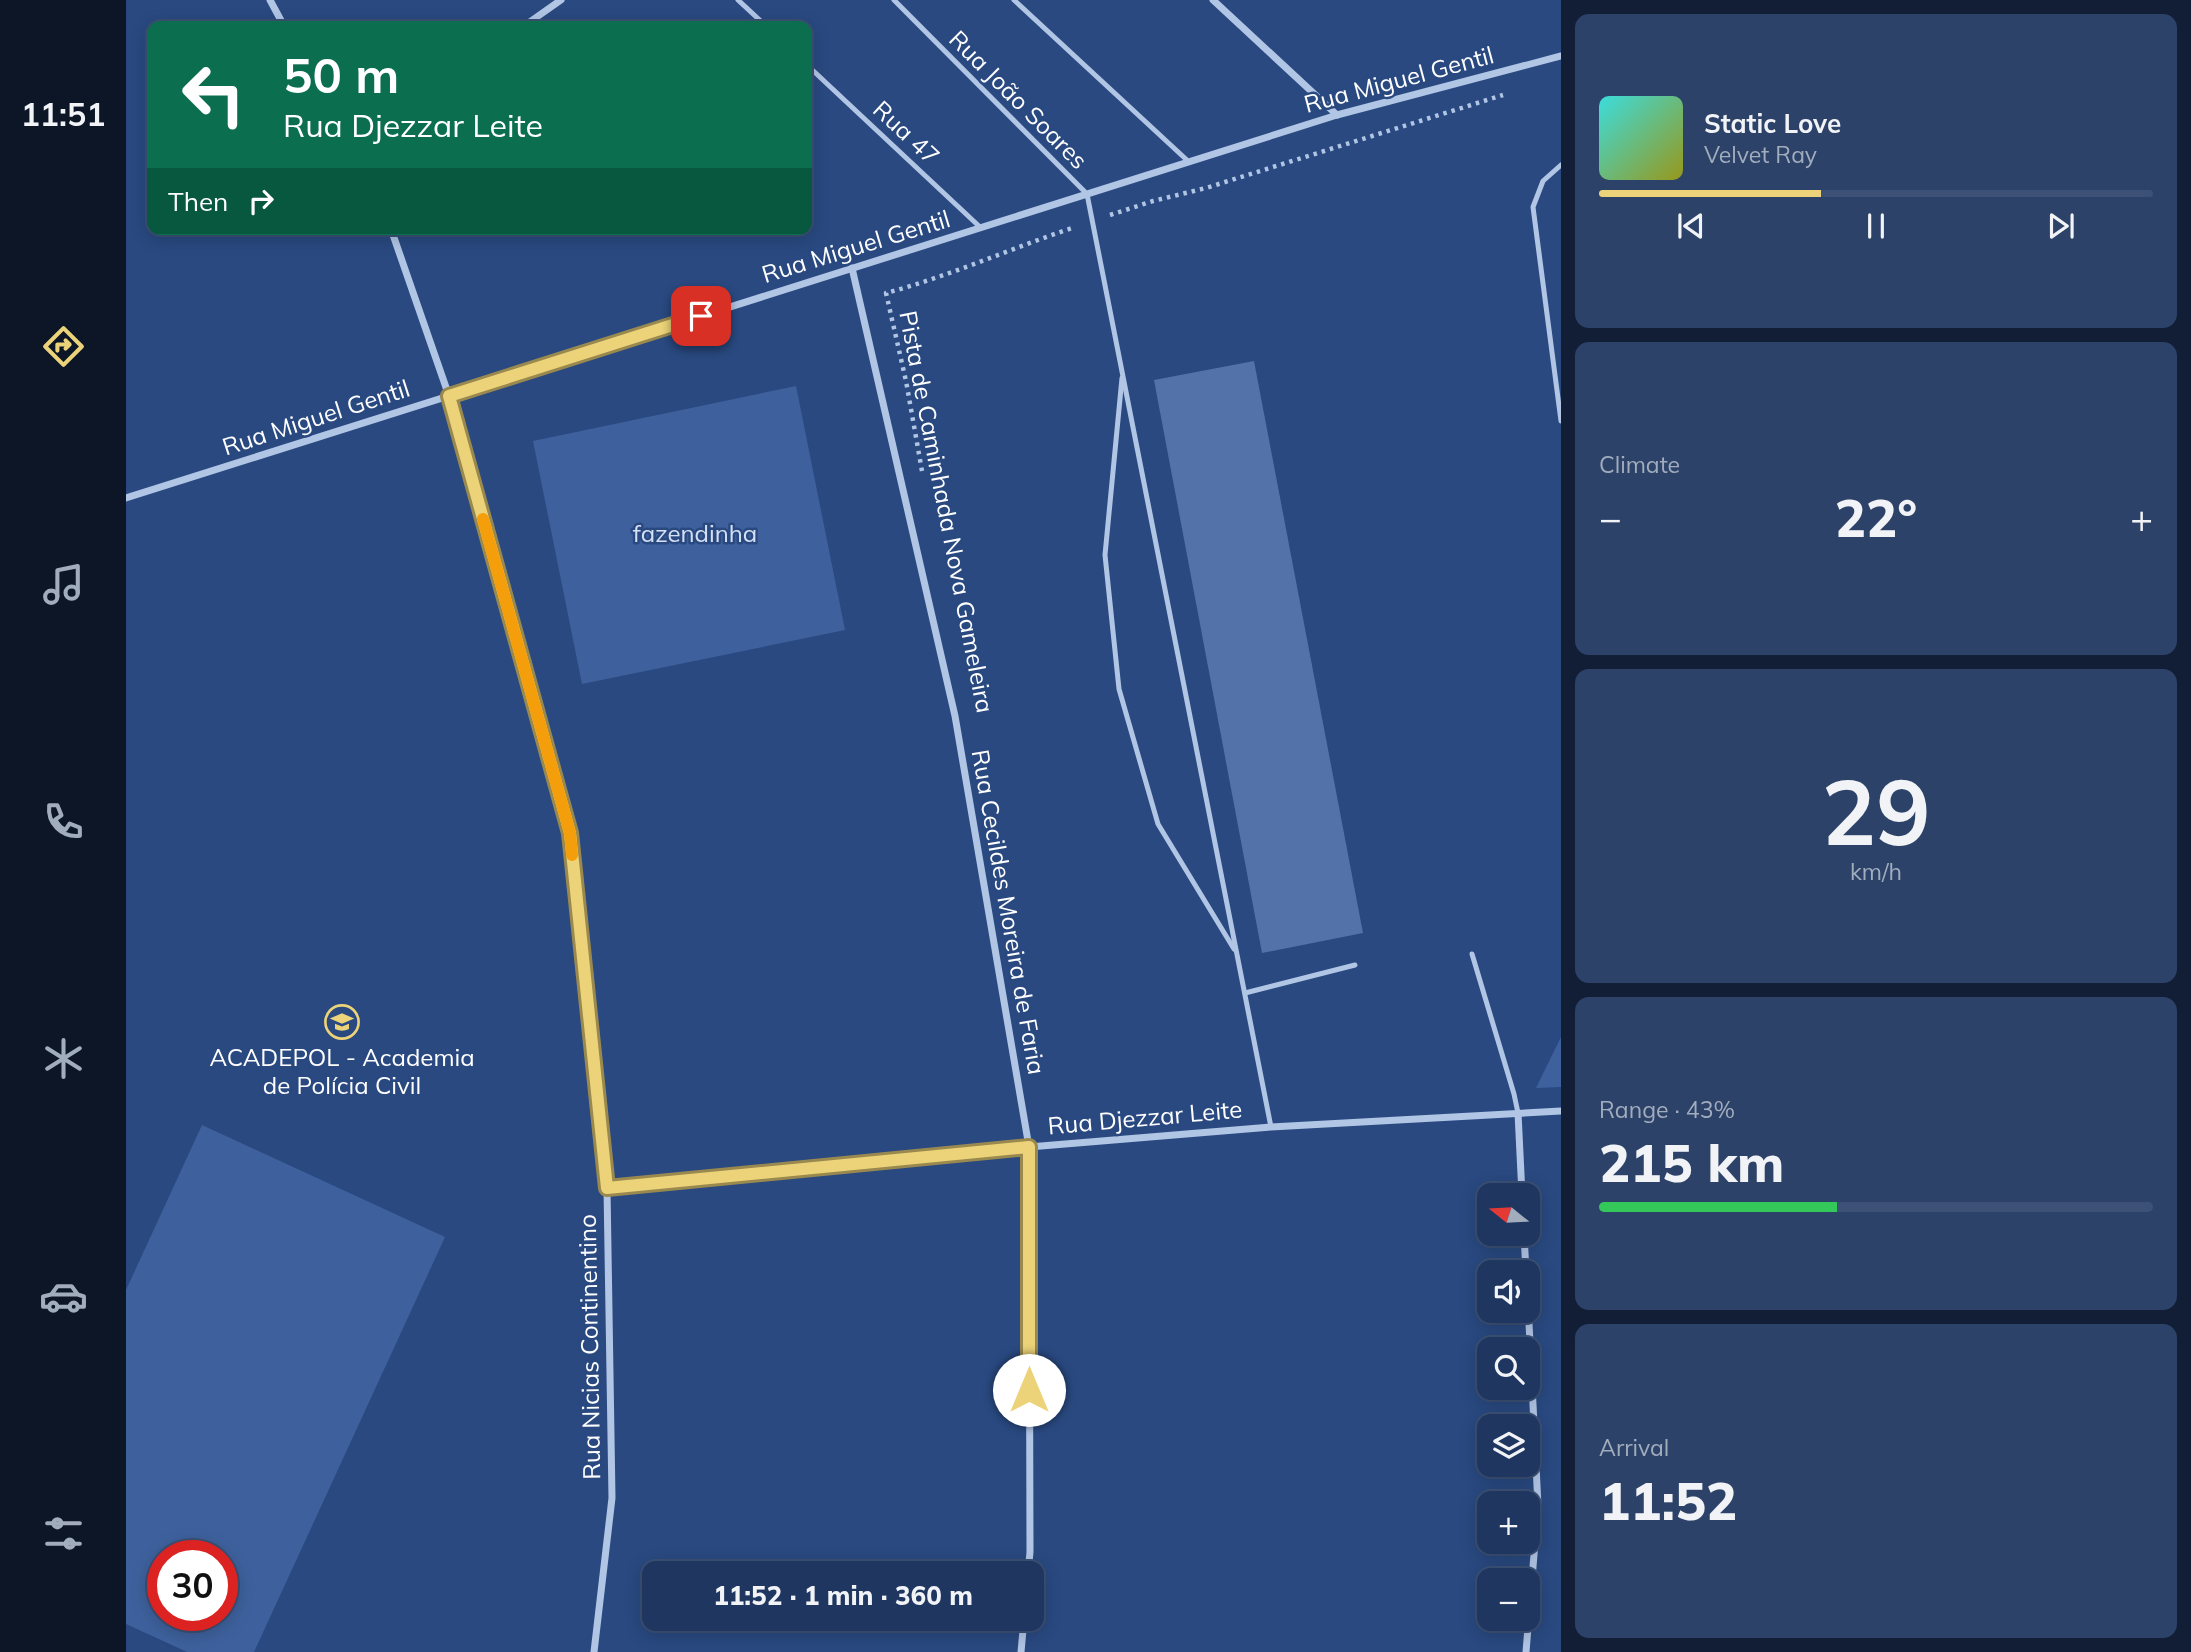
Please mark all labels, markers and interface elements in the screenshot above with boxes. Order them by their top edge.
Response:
street label: Rua João Soares [943,24,1094,175]
street label: Rua Miguel Gentil [1301,39,1497,119]
text: 50 m [283,44,399,105]
icon: left [168,49,259,140]
text: 11:51 [21,94,105,134]
street label: Rua 47 [867,94,946,170]
text: Rua Djezzar Leite [283,105,543,145]
text: Static Love [1704,107,1841,140]
text: Velvet Ray [1704,140,1817,169]
icon: right [242,182,280,220]
text: Then [168,185,228,218]
street label: Rua Miguel Gentil [758,203,953,289]
icon: previous [1672,207,1710,245]
icon: pause [1857,207,1895,245]
icon: next [2042,207,2080,245]
pin [671,286,731,346]
icon: arrive [682,297,720,335]
street label: Pista de Caminhada Nova Gameleira [893,308,1001,715]
icon: directions [39,322,88,371]
street label: Rua Miguel Gentil [218,373,413,461]
text: Climate [1599,450,1680,479]
text: 22° [1835,485,1917,550]
text: − [1599,494,1622,542]
text: + [2130,494,2153,542]
park label: fazendinha [633,518,757,548]
icon: music [39,560,88,609]
street label: Rua Cecildes Moreira de Faria [966,747,1052,1077]
text: 29 [1821,754,1931,868]
icon: phone [39,797,88,846]
text: km/h [1850,857,1902,886]
school or university icon: ACADEPOL - Academia de Polícia Civil [323,1003,361,1041]
icon: climate [39,1034,88,1083]
place label: ACADEPOL - Academia de Polícia Civil [209,1042,475,1100]
street label: Rua Djezzar Leite [1046,1094,1243,1140]
text: Range · 43% [1599,1095,1735,1124]
text: 215 km [1599,1130,1784,1195]
north arrow [1477,1183,1540,1246]
map controls [1477,1183,1540,1631]
street label: Rua Nicias Continentino [572,1214,606,1480]
button: sound [1477,1260,1540,1323]
icon: car [39,1272,88,1321]
button: search [1477,1337,1540,1400]
position arrow [992,1353,1066,1427]
button: layers [1477,1414,1540,1477]
text: Arrival [1599,1433,1669,1462]
text: 11:52 [1599,1468,1737,1533]
button: + [1477,1491,1540,1554]
icon: filters [39,1509,88,1558]
speed limit sign: 30 [147,1540,238,1631]
button: − [1477,1568,1540,1631]
text: 11:52 · 1 min · 360 m [713,1579,973,1612]

